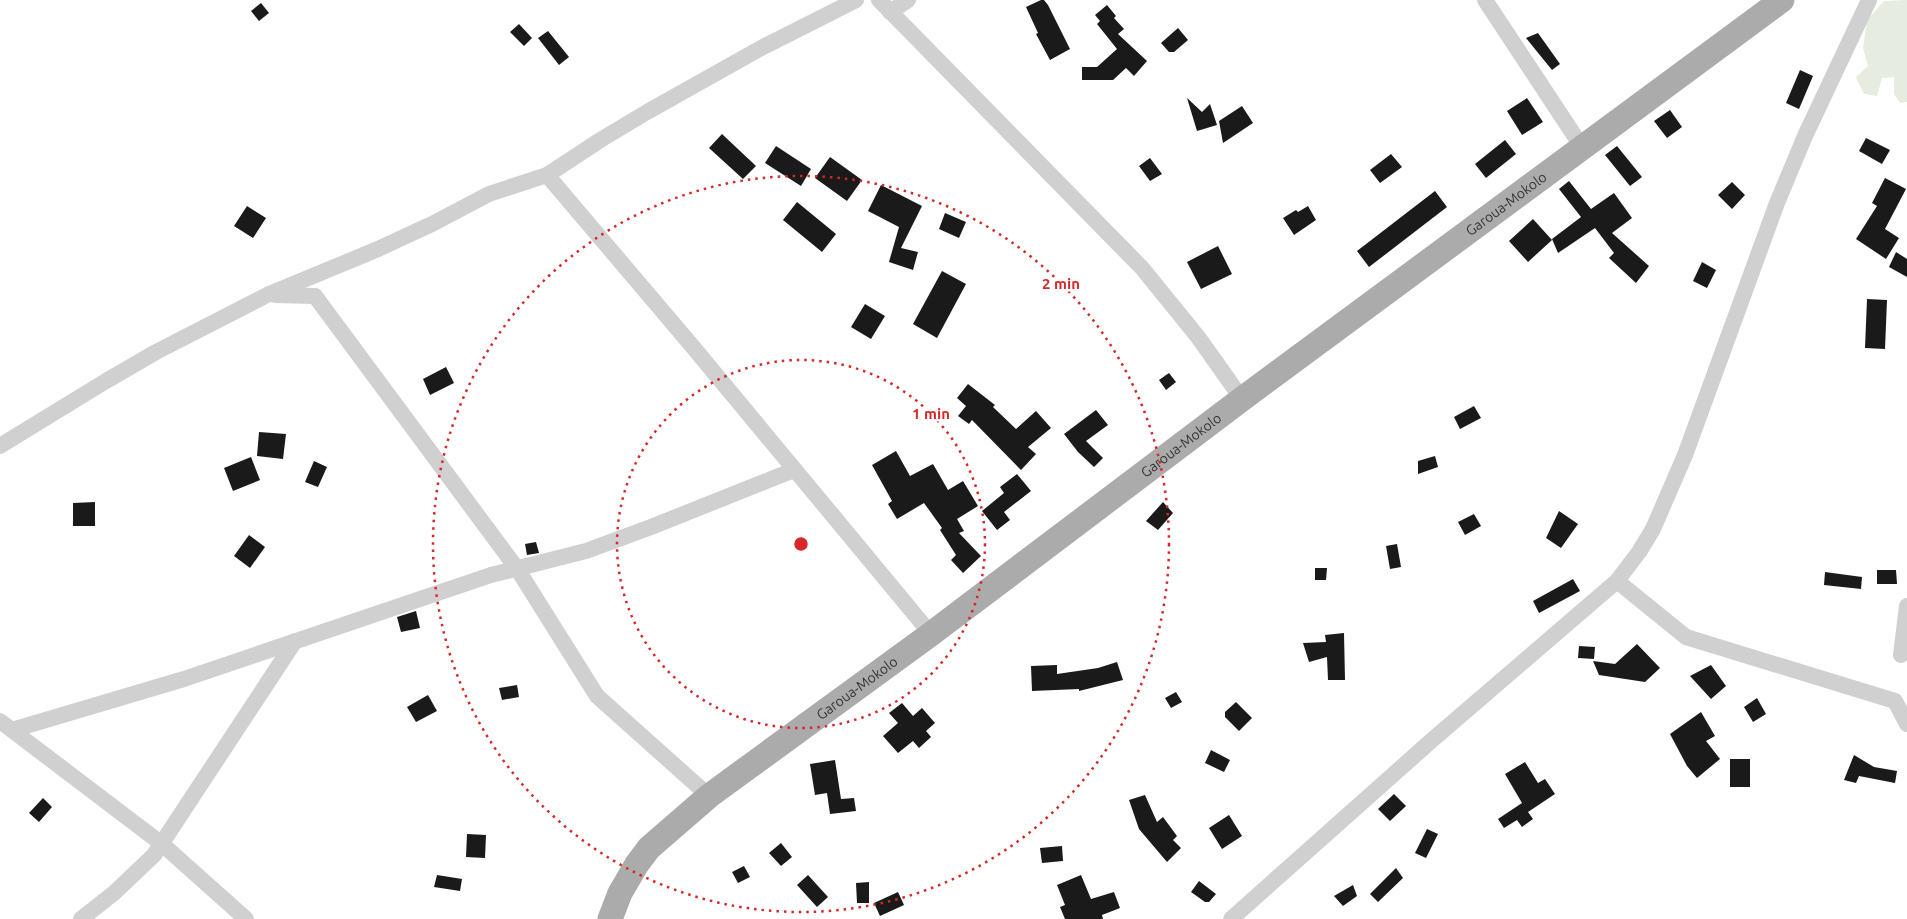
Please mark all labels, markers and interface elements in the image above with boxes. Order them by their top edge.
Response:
street label: Garoua-Mokolo [1463,169,1550,239]
text: 2 min [1042,275,1080,292]
text: 1 min [912,405,950,422]
street label: Garoua-Mokolo [1138,410,1224,481]
centre of rings [792,535,810,553]
street label: Garoua-Mokolo [813,653,901,723]

